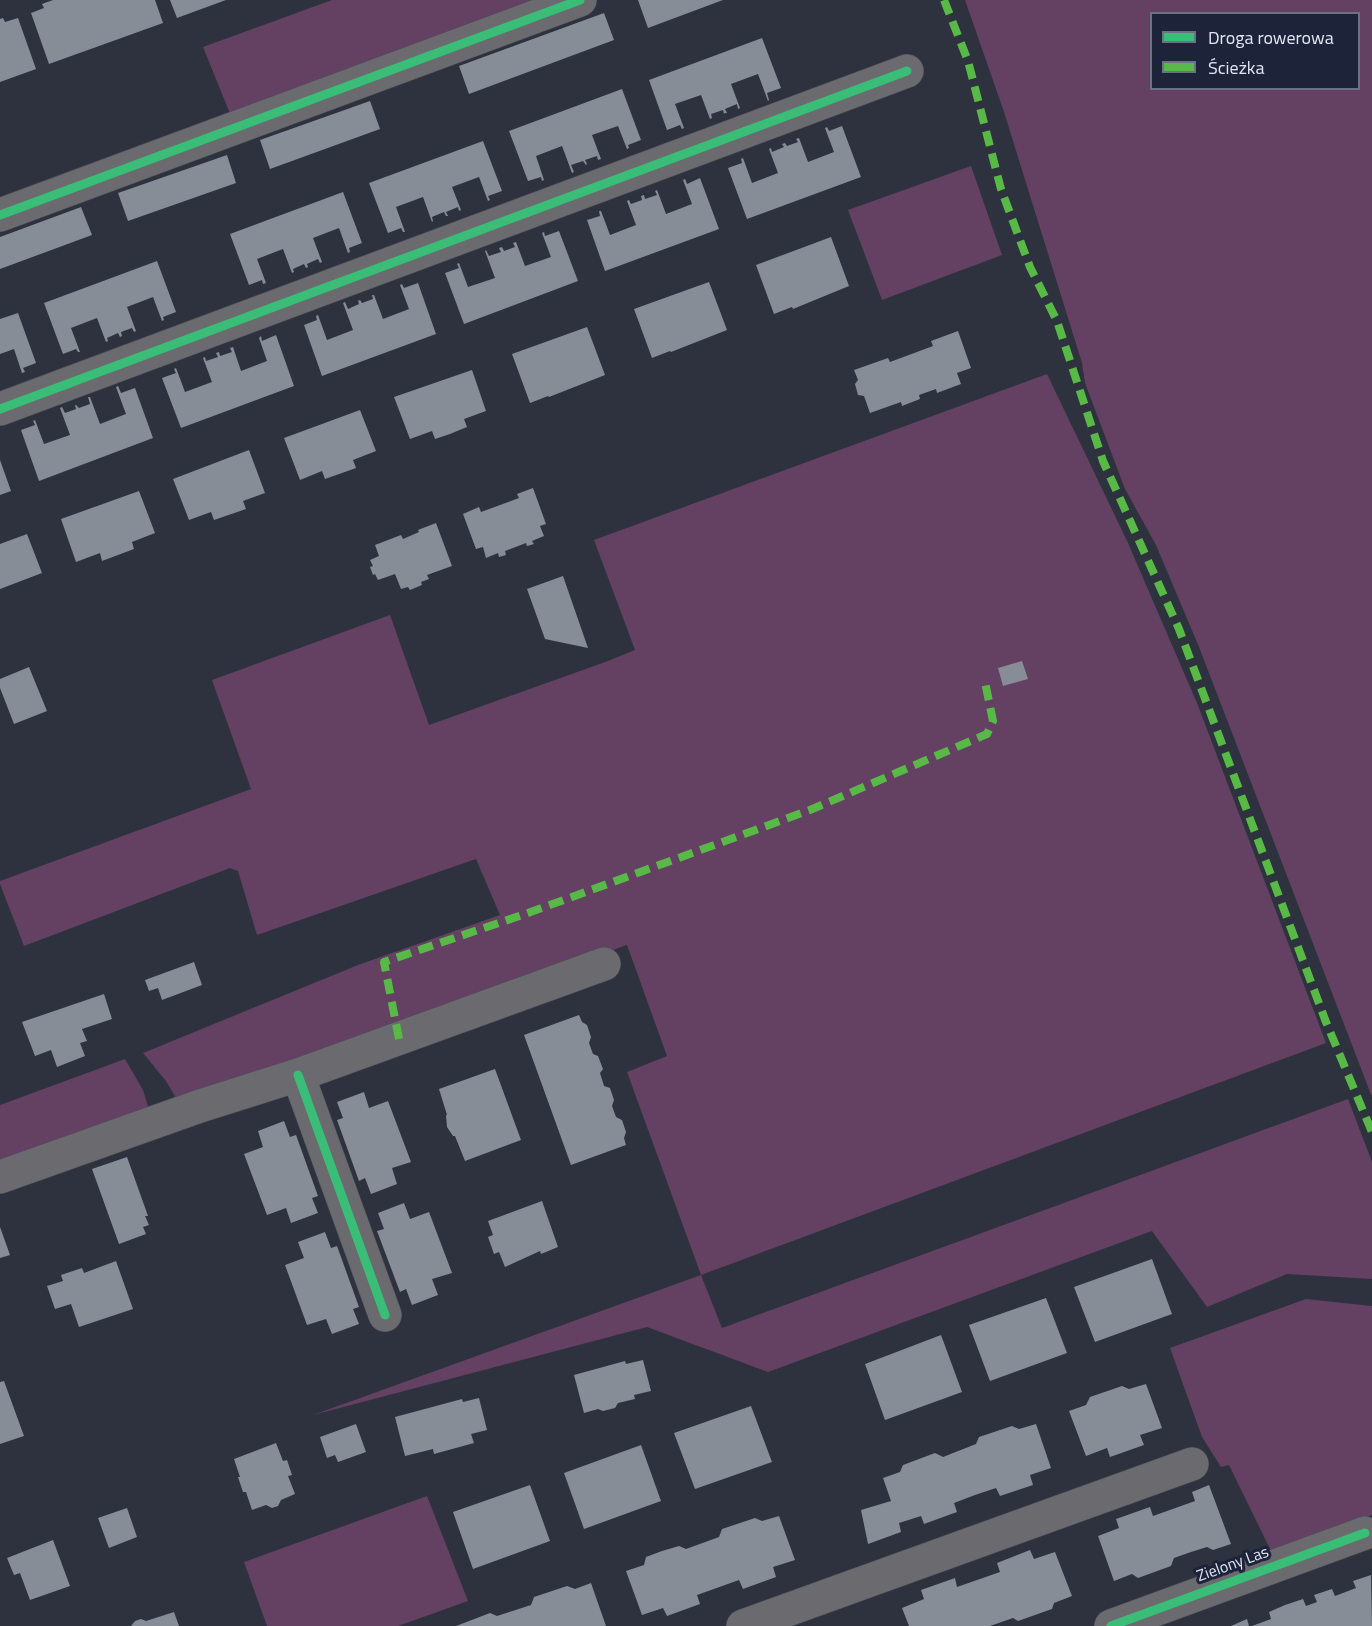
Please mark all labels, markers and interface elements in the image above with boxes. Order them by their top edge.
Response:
legend [1150,12,1360,90]
text: Droga rowerowa [1208,24,1334,51]
text: Ścieżka [1208,54,1264,81]
street label: Zielony Las [1194,1543,1272,1587]

